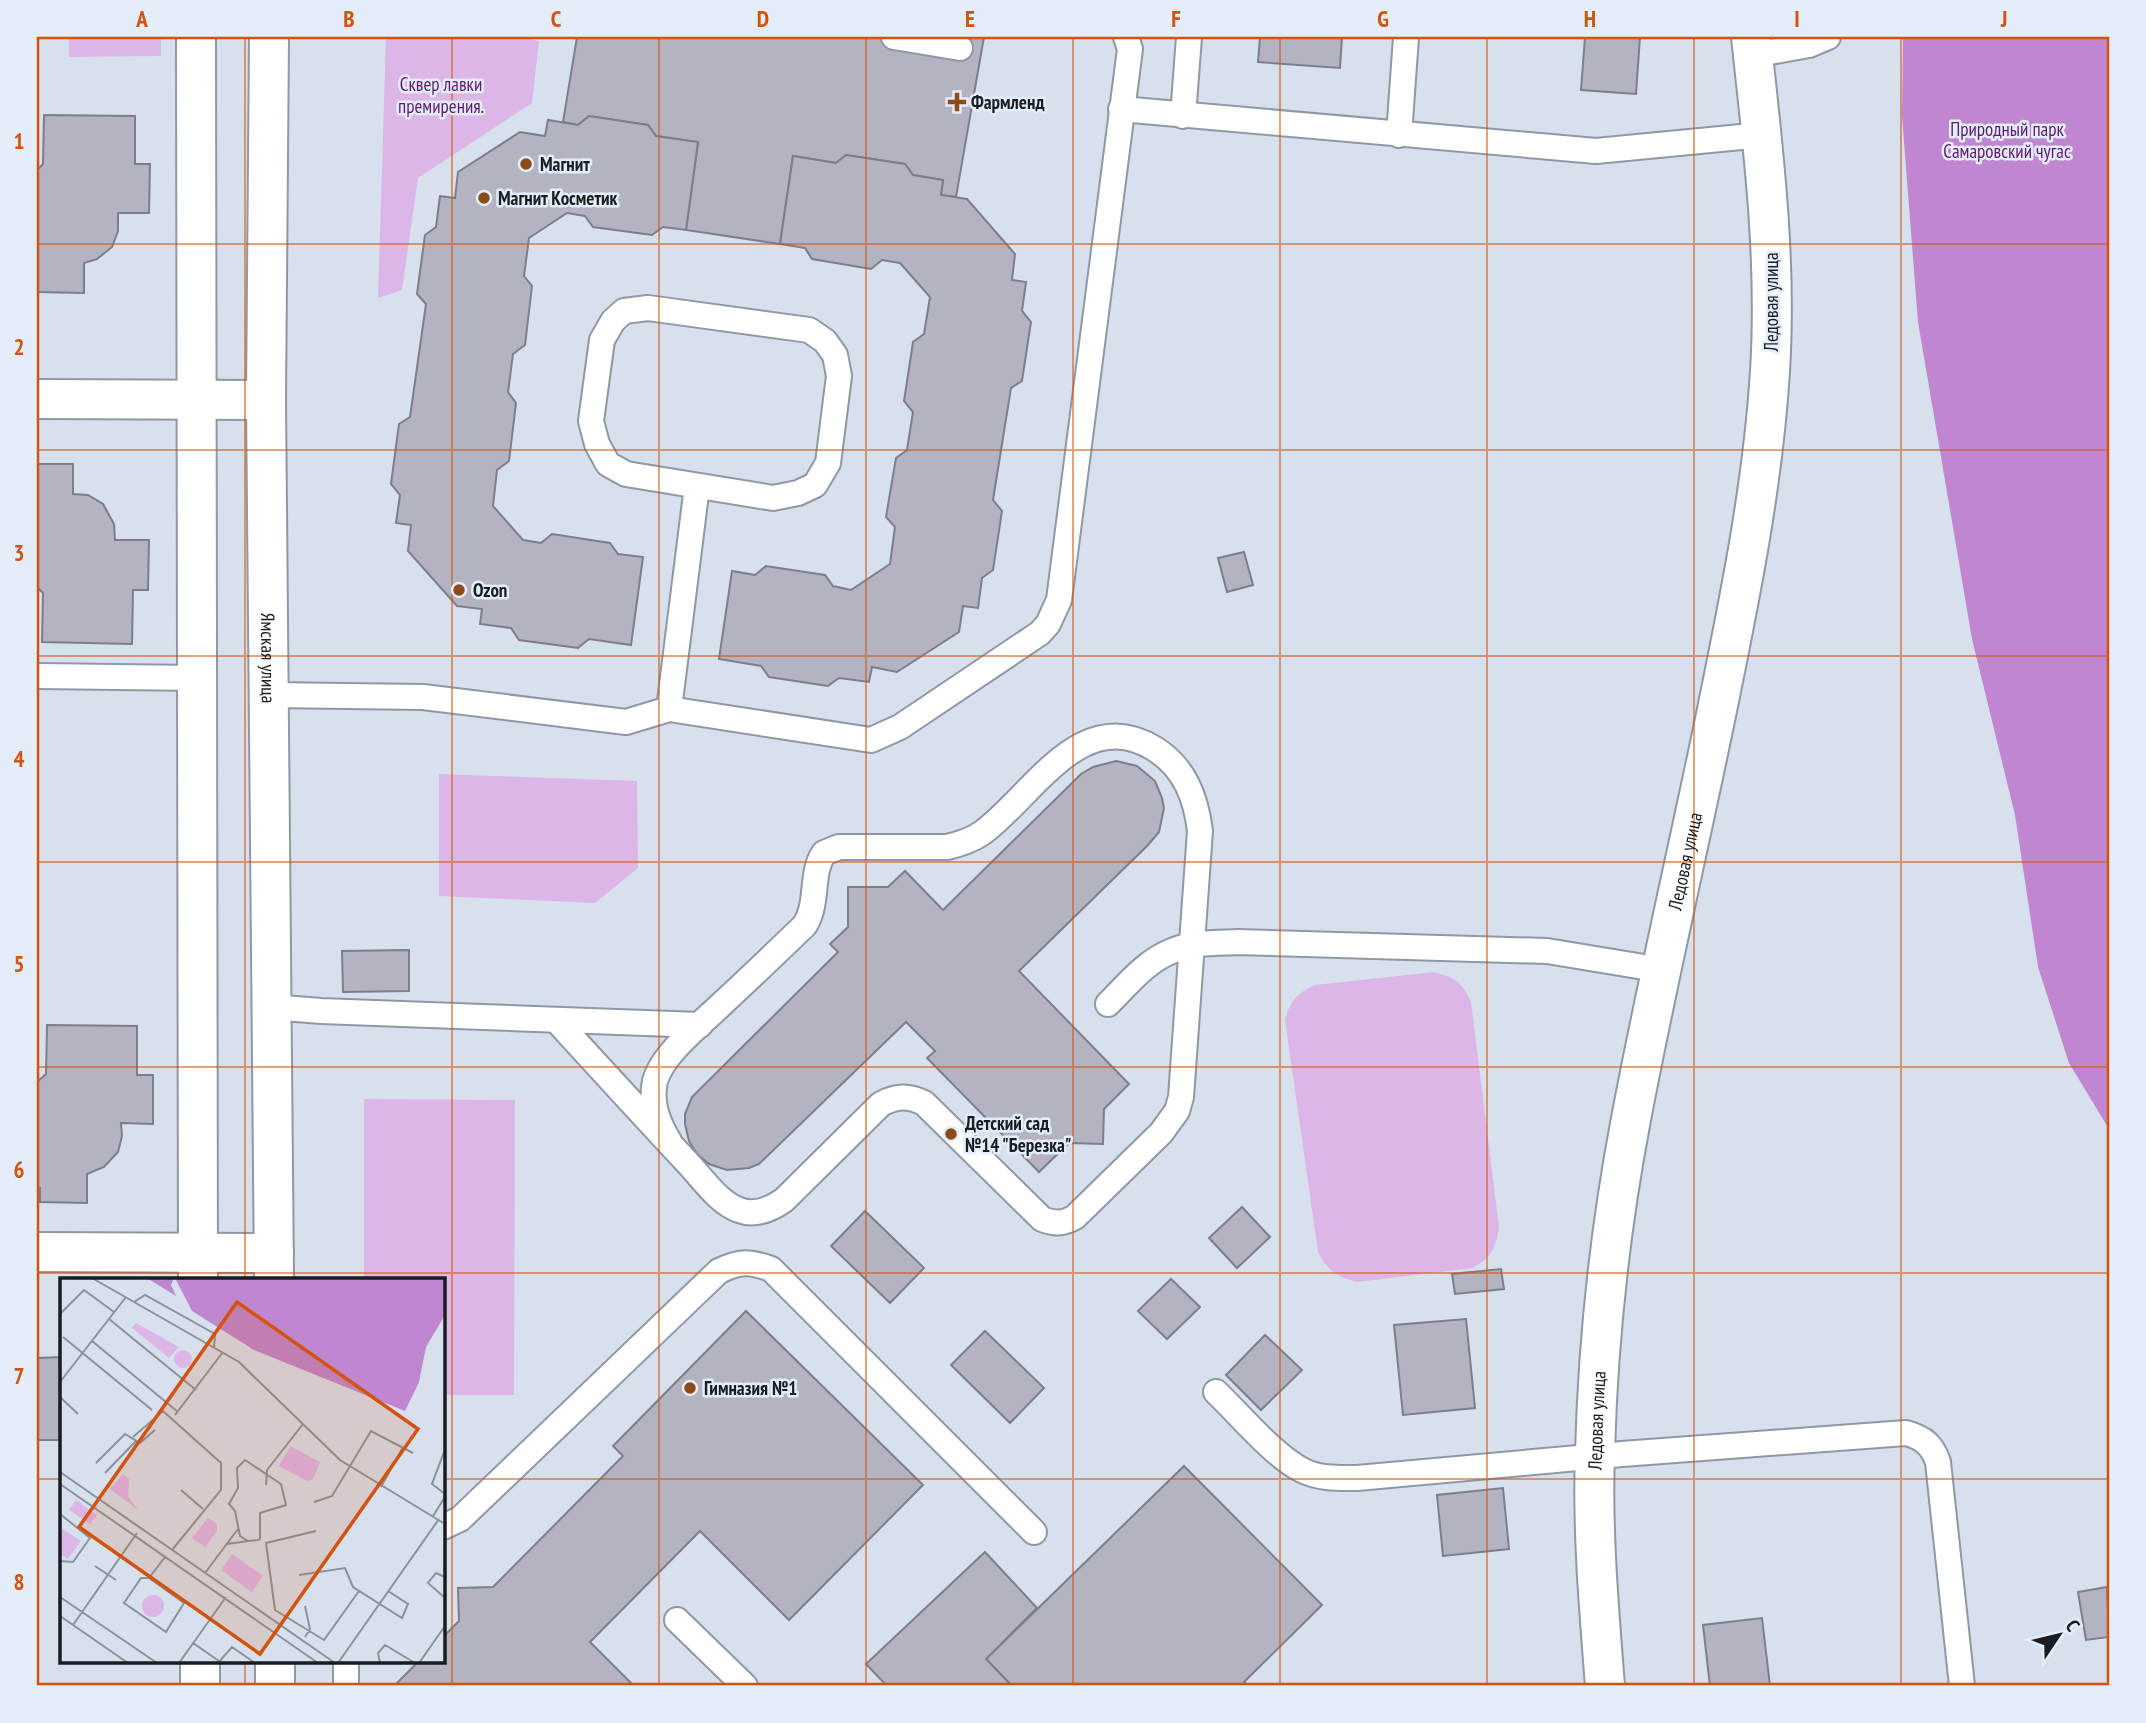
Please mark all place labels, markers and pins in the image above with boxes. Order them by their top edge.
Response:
place label: Фармленд [971,90,1044,114]
marker: Фармленд [949,94,965,110]
place label: Магнит [540,152,590,176]
marker: Магнит [518,156,534,172]
place label: Магнит Косметик [498,186,618,210]
marker: Магнит Косметик [476,190,492,206]
place label: Ozon [473,578,507,602]
marker: Ozon [451,582,467,598]
place label: Детский сад №14 "Березка" [965,1111,1071,1157]
marker: Детский сад №14 "Березка" [943,1126,959,1142]
place label: Гимназия №1 [704,1376,797,1400]
marker: Гимназия №1 [682,1380,698,1396]

